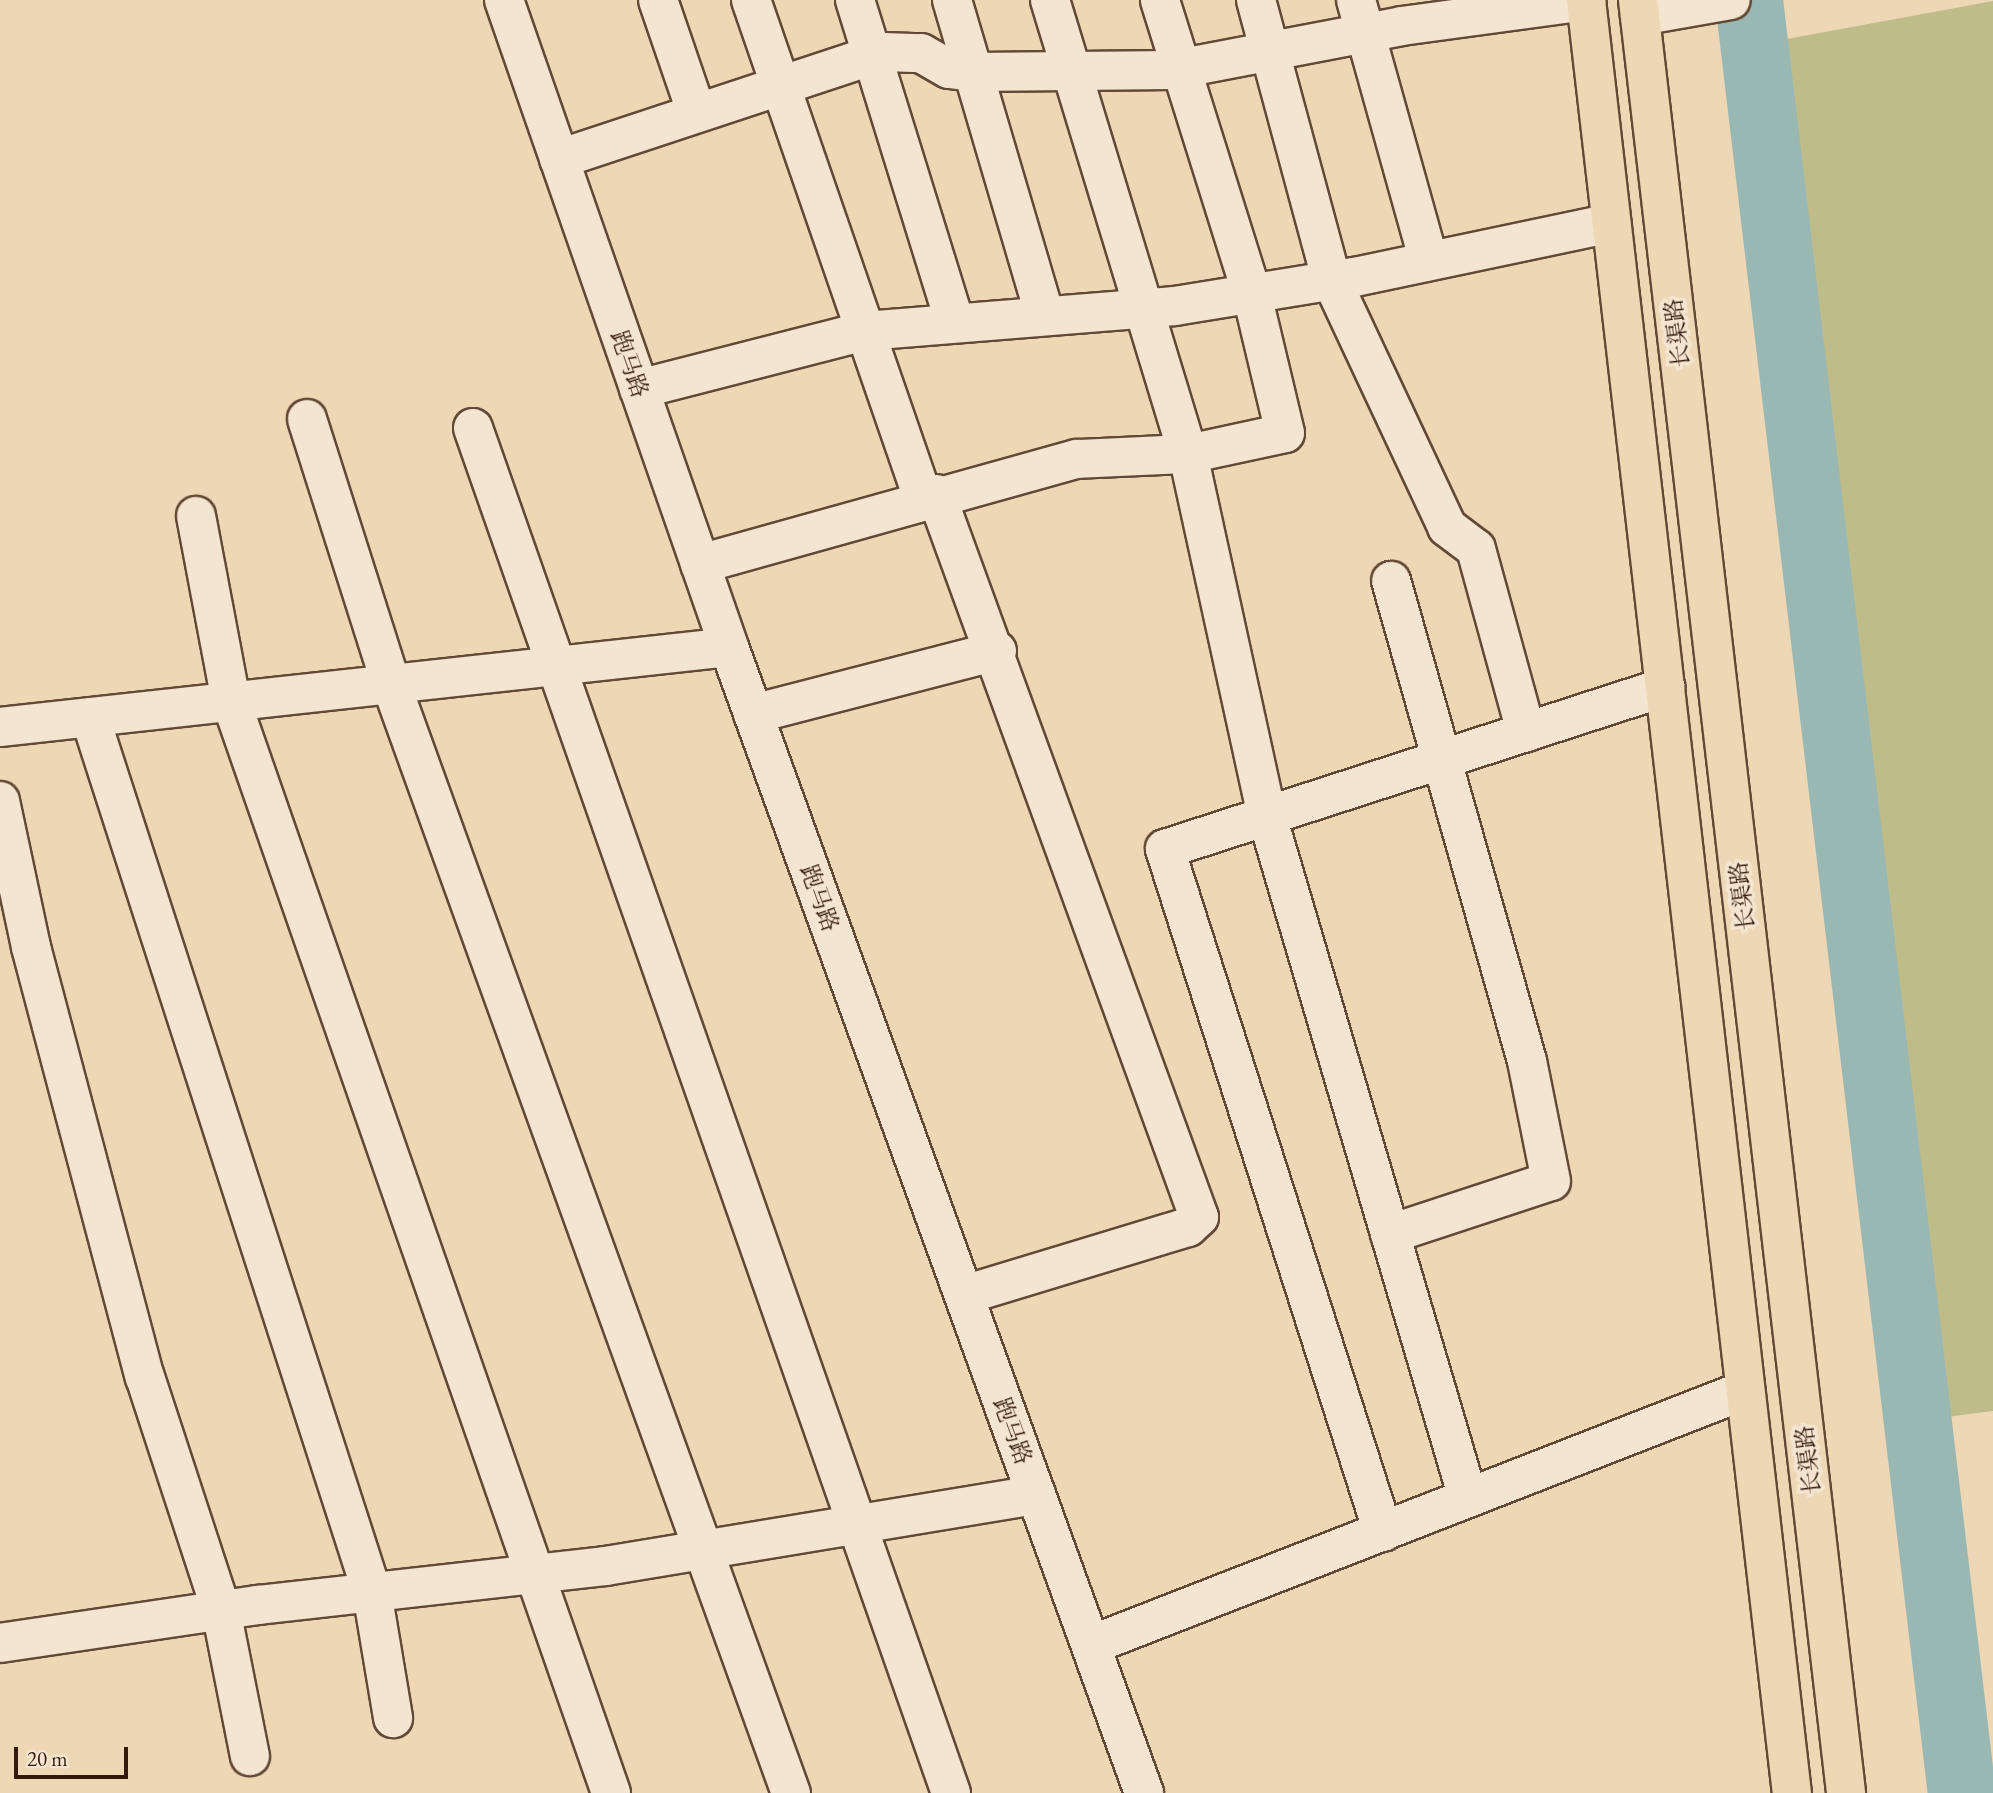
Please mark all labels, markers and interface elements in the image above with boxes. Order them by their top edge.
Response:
street label: 长渠路 [1659,297,1695,369]
street label: 跑马路 [606,327,654,401]
street label: 长渠路 [1724,860,1760,932]
street label: 跑马路 [795,861,845,935]
street label: 跑马路 [988,1394,1038,1468]
street label: 长渠路 [1790,1424,1826,1496]
scale bar [18,1734,131,1778]
text: 20 m [27,1745,68,1772]

